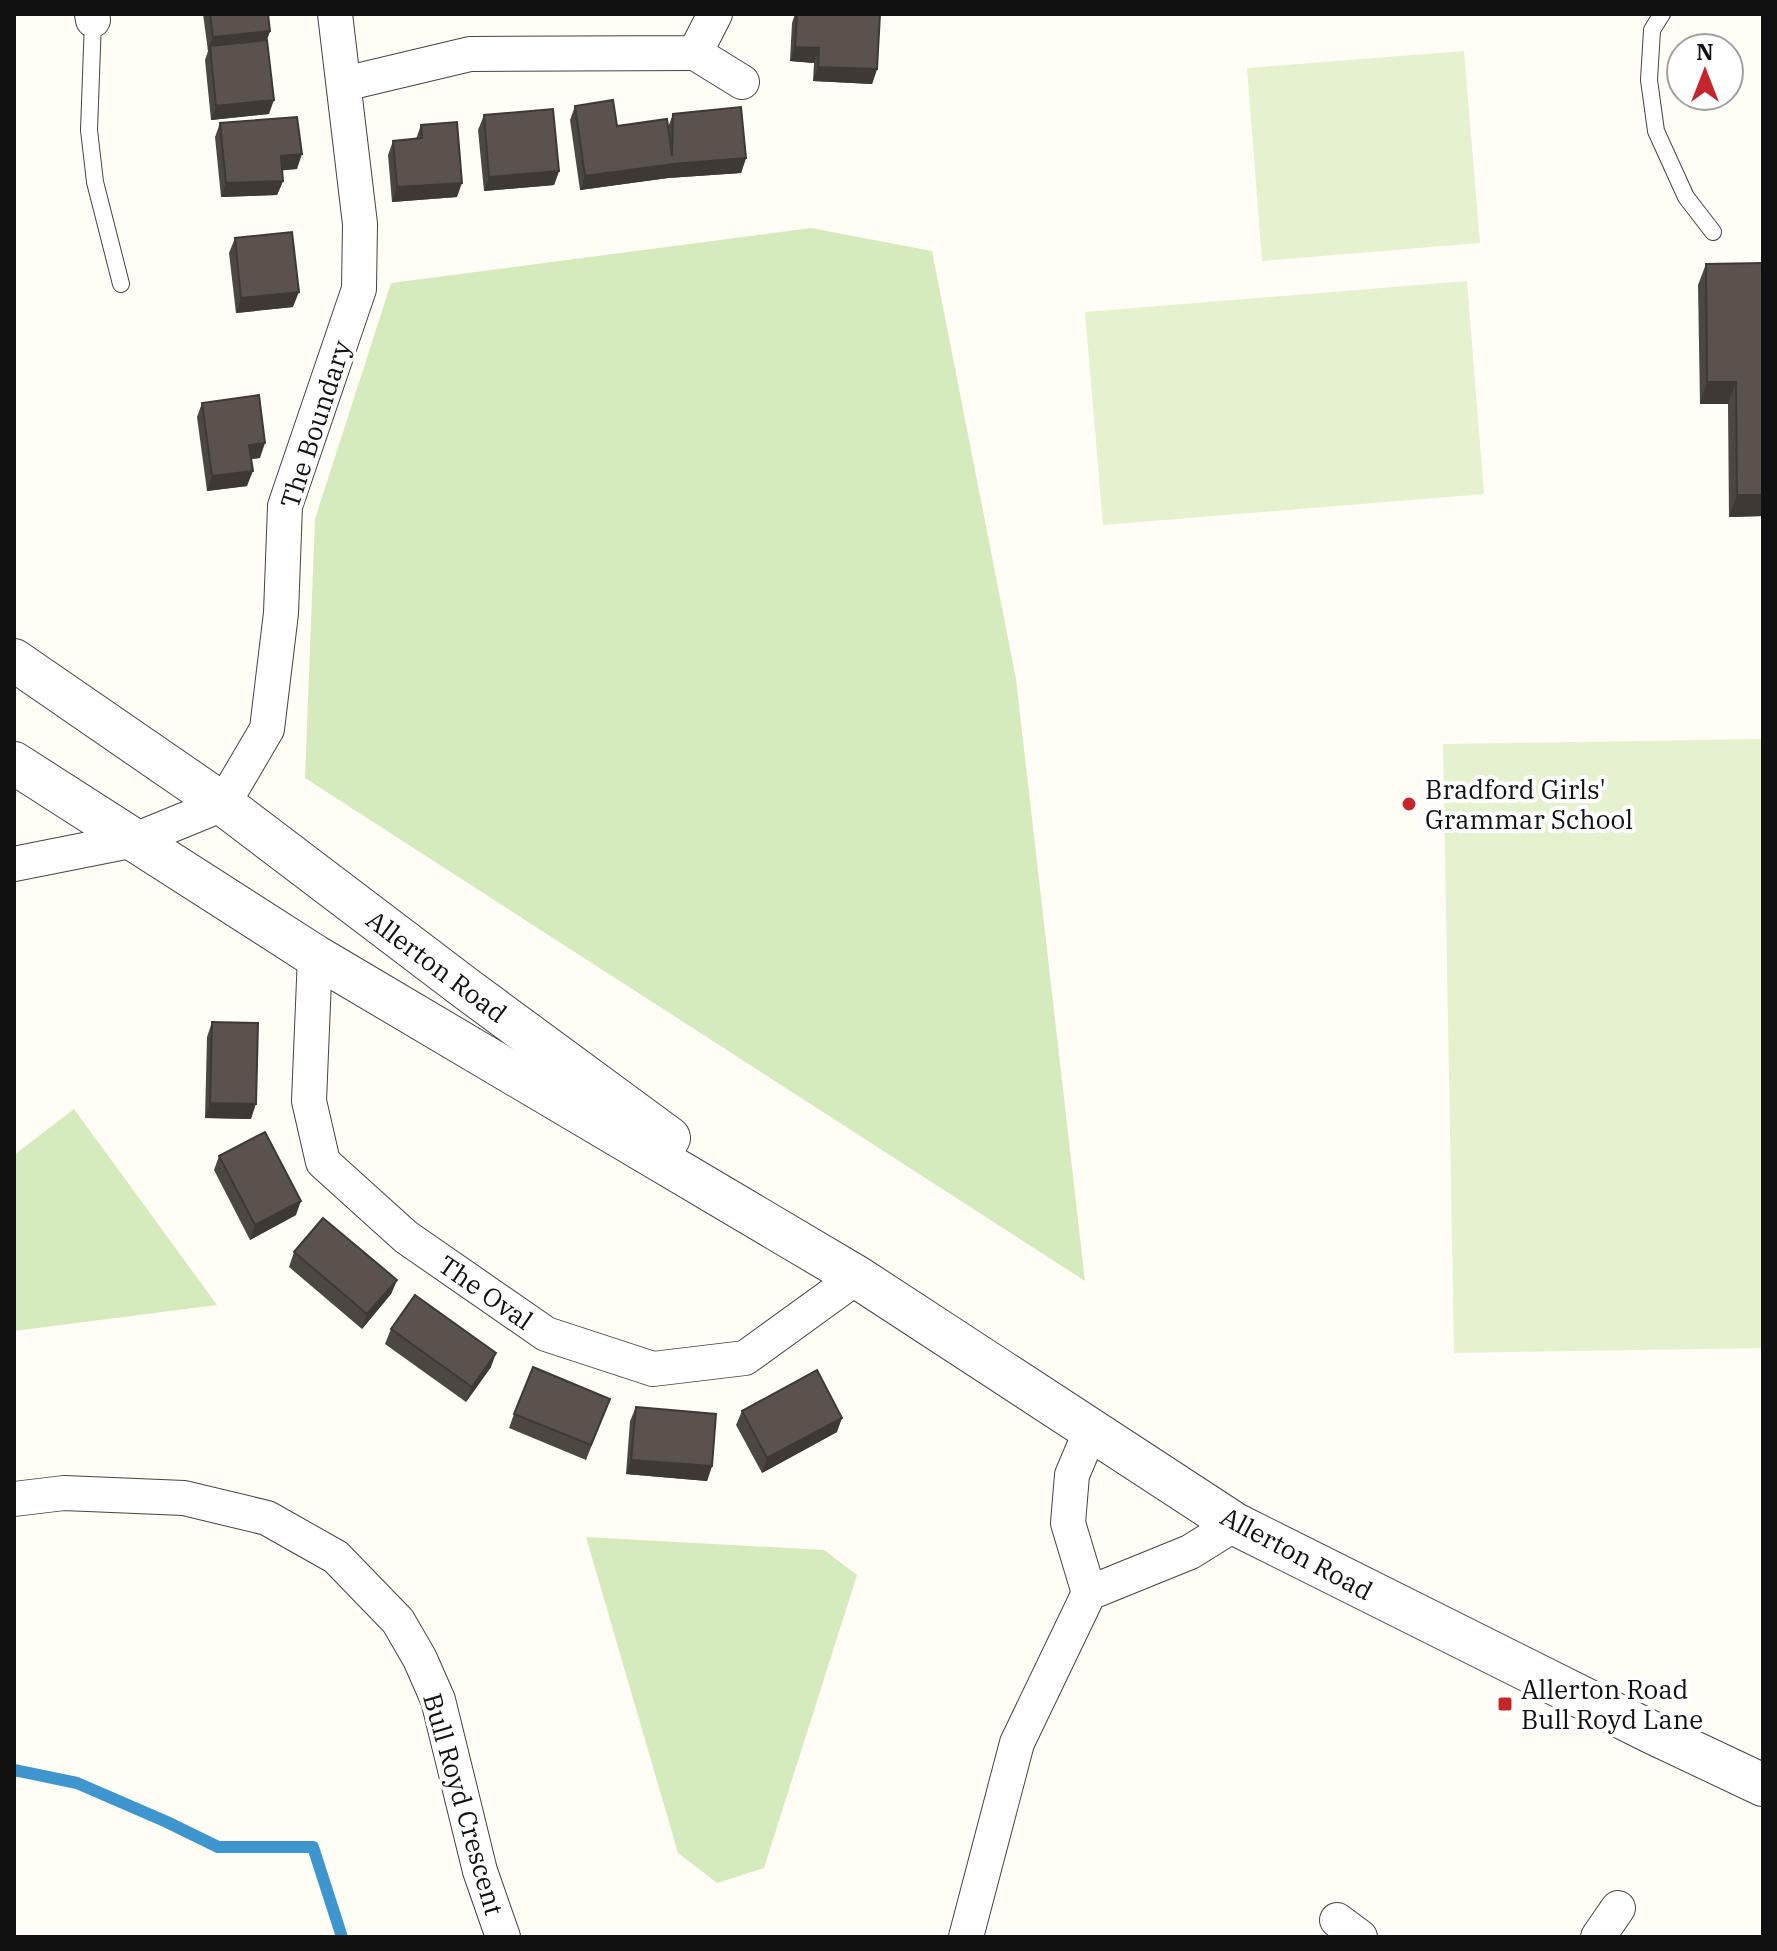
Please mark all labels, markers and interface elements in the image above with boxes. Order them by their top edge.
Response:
north arrow [1665,32,1745,112]
text: N [1696,37,1714,66]
street label: The Boundary [272,336,358,512]
place label: Bradford Girls' Grammar School [1425,772,1633,836]
marker: Bradford Girls' Grammar School [1400,795,1418,813]
street label: Allerton Road [360,902,514,1030]
street label: The Oval [432,1247,540,1337]
street label: Allerton Road [1215,1499,1379,1607]
place label: Allerton Road Bull Royd Lane [1521,1672,1703,1736]
street label: Bull Royd Crescent [416,1689,512,1919]
marker: Allerton Road Bull Royd Lane [1496,1695,1514,1713]

